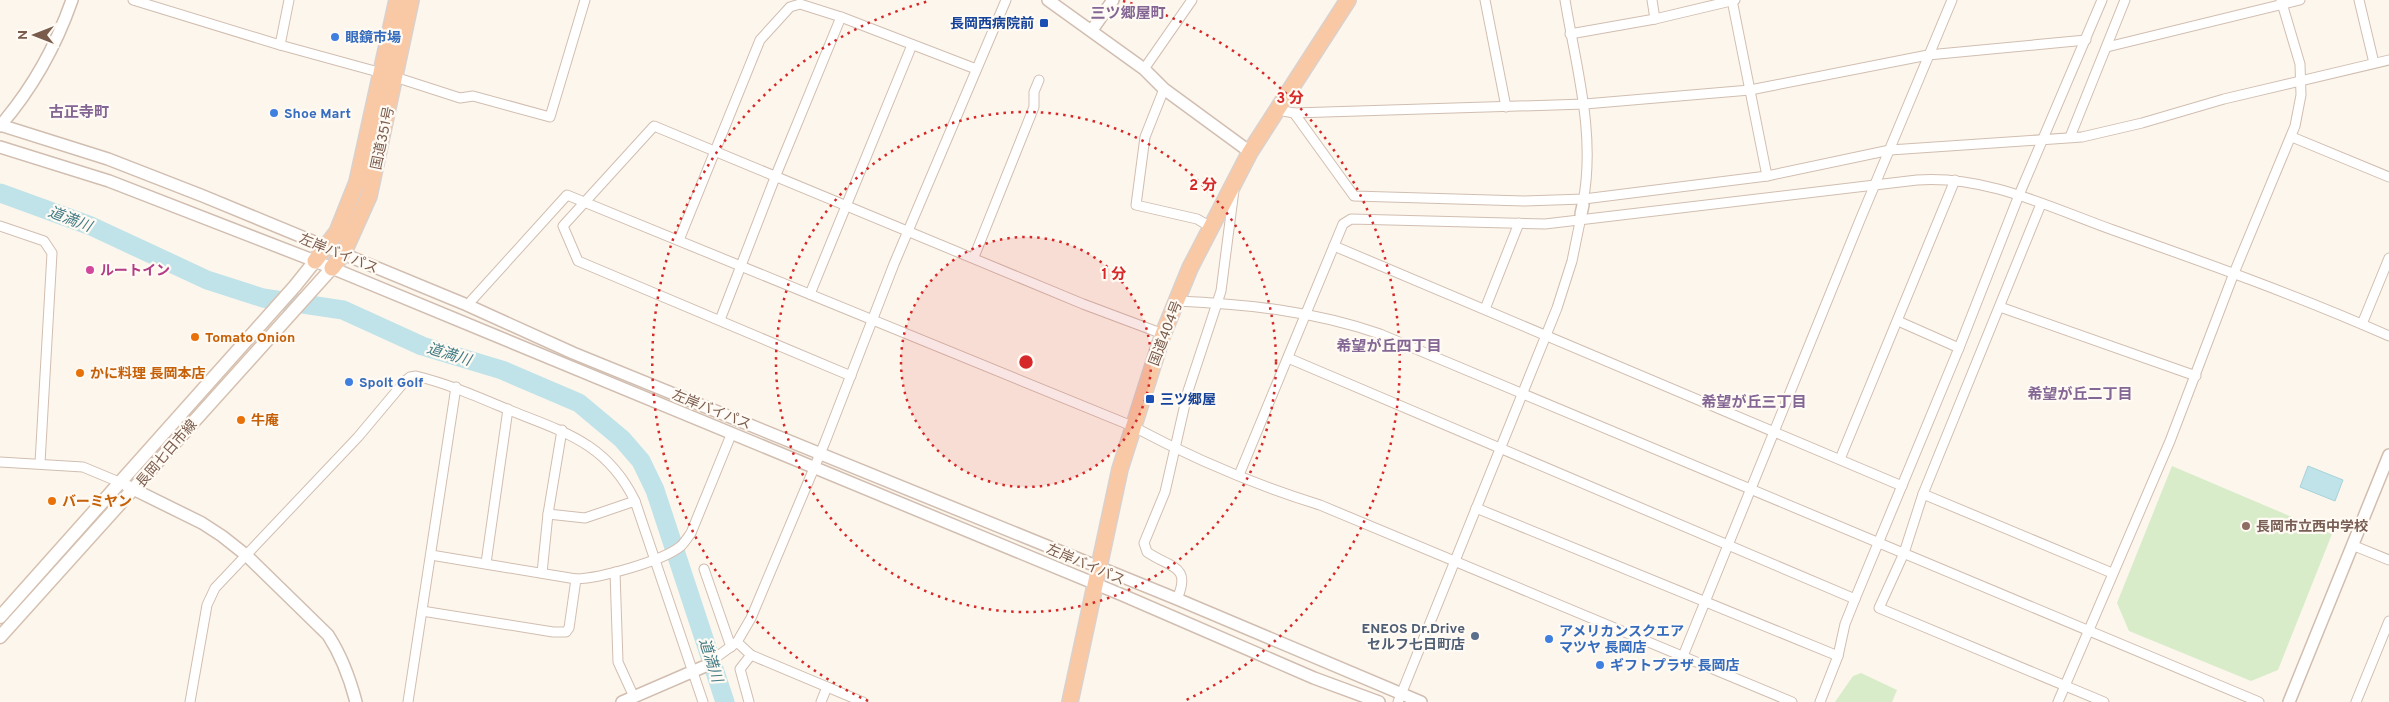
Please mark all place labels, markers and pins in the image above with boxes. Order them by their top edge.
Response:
place label: 長岡西病院前 [950,15,1034,33]
marker: 長岡西病院前 [1038,17,1050,29]
place label: 眼鏡市場 [345,30,401,47]
marker: 眼鏡市場 [329,31,341,43]
place label: Shoe Mart [284,106,351,123]
marker: Shoe Mart [268,107,280,119]
place label: ルートイン [100,263,170,280]
marker: ルートイン [84,264,96,276]
place label: Tomato Onion [205,330,295,347]
marker: Tomato Onion [189,331,201,343]
centre of rings [1017,353,1035,371]
place label: かに料理 長岡本店 [90,365,206,383]
marker: かに料理 長岡本店 [74,367,86,379]
place label: Spolt Golf [359,375,423,392]
marker: Spolt Golf [343,376,355,388]
place label: 三ツ郷屋 [1160,392,1216,409]
marker: 三ツ郷屋 [1144,393,1156,405]
place label: 牛庵 [251,413,279,430]
marker: 牛庵 [235,414,247,426]
place label: バーミヤン [62,494,132,511]
marker: バーミヤン [46,495,58,507]
place label: 長岡市立西中学校 [2256,519,2368,536]
marker: 長岡市立西中学校 [2240,520,2252,532]
place label: ENEOS Dr.Drive セルフ七日町店 [1362,621,1465,654]
place label: アメリカンスクエア マツヤ 長岡店 [1559,624,1684,657]
marker: ENEOS Dr.Drive セルフ七日町店 [1469,630,1481,642]
marker: アメリカンスクエア マツヤ 長岡店 [1543,633,1555,645]
place label: ギフトプラザ 長岡店 [1610,657,1740,675]
marker: ギフトプラザ 長岡店 [1594,659,1606,671]

